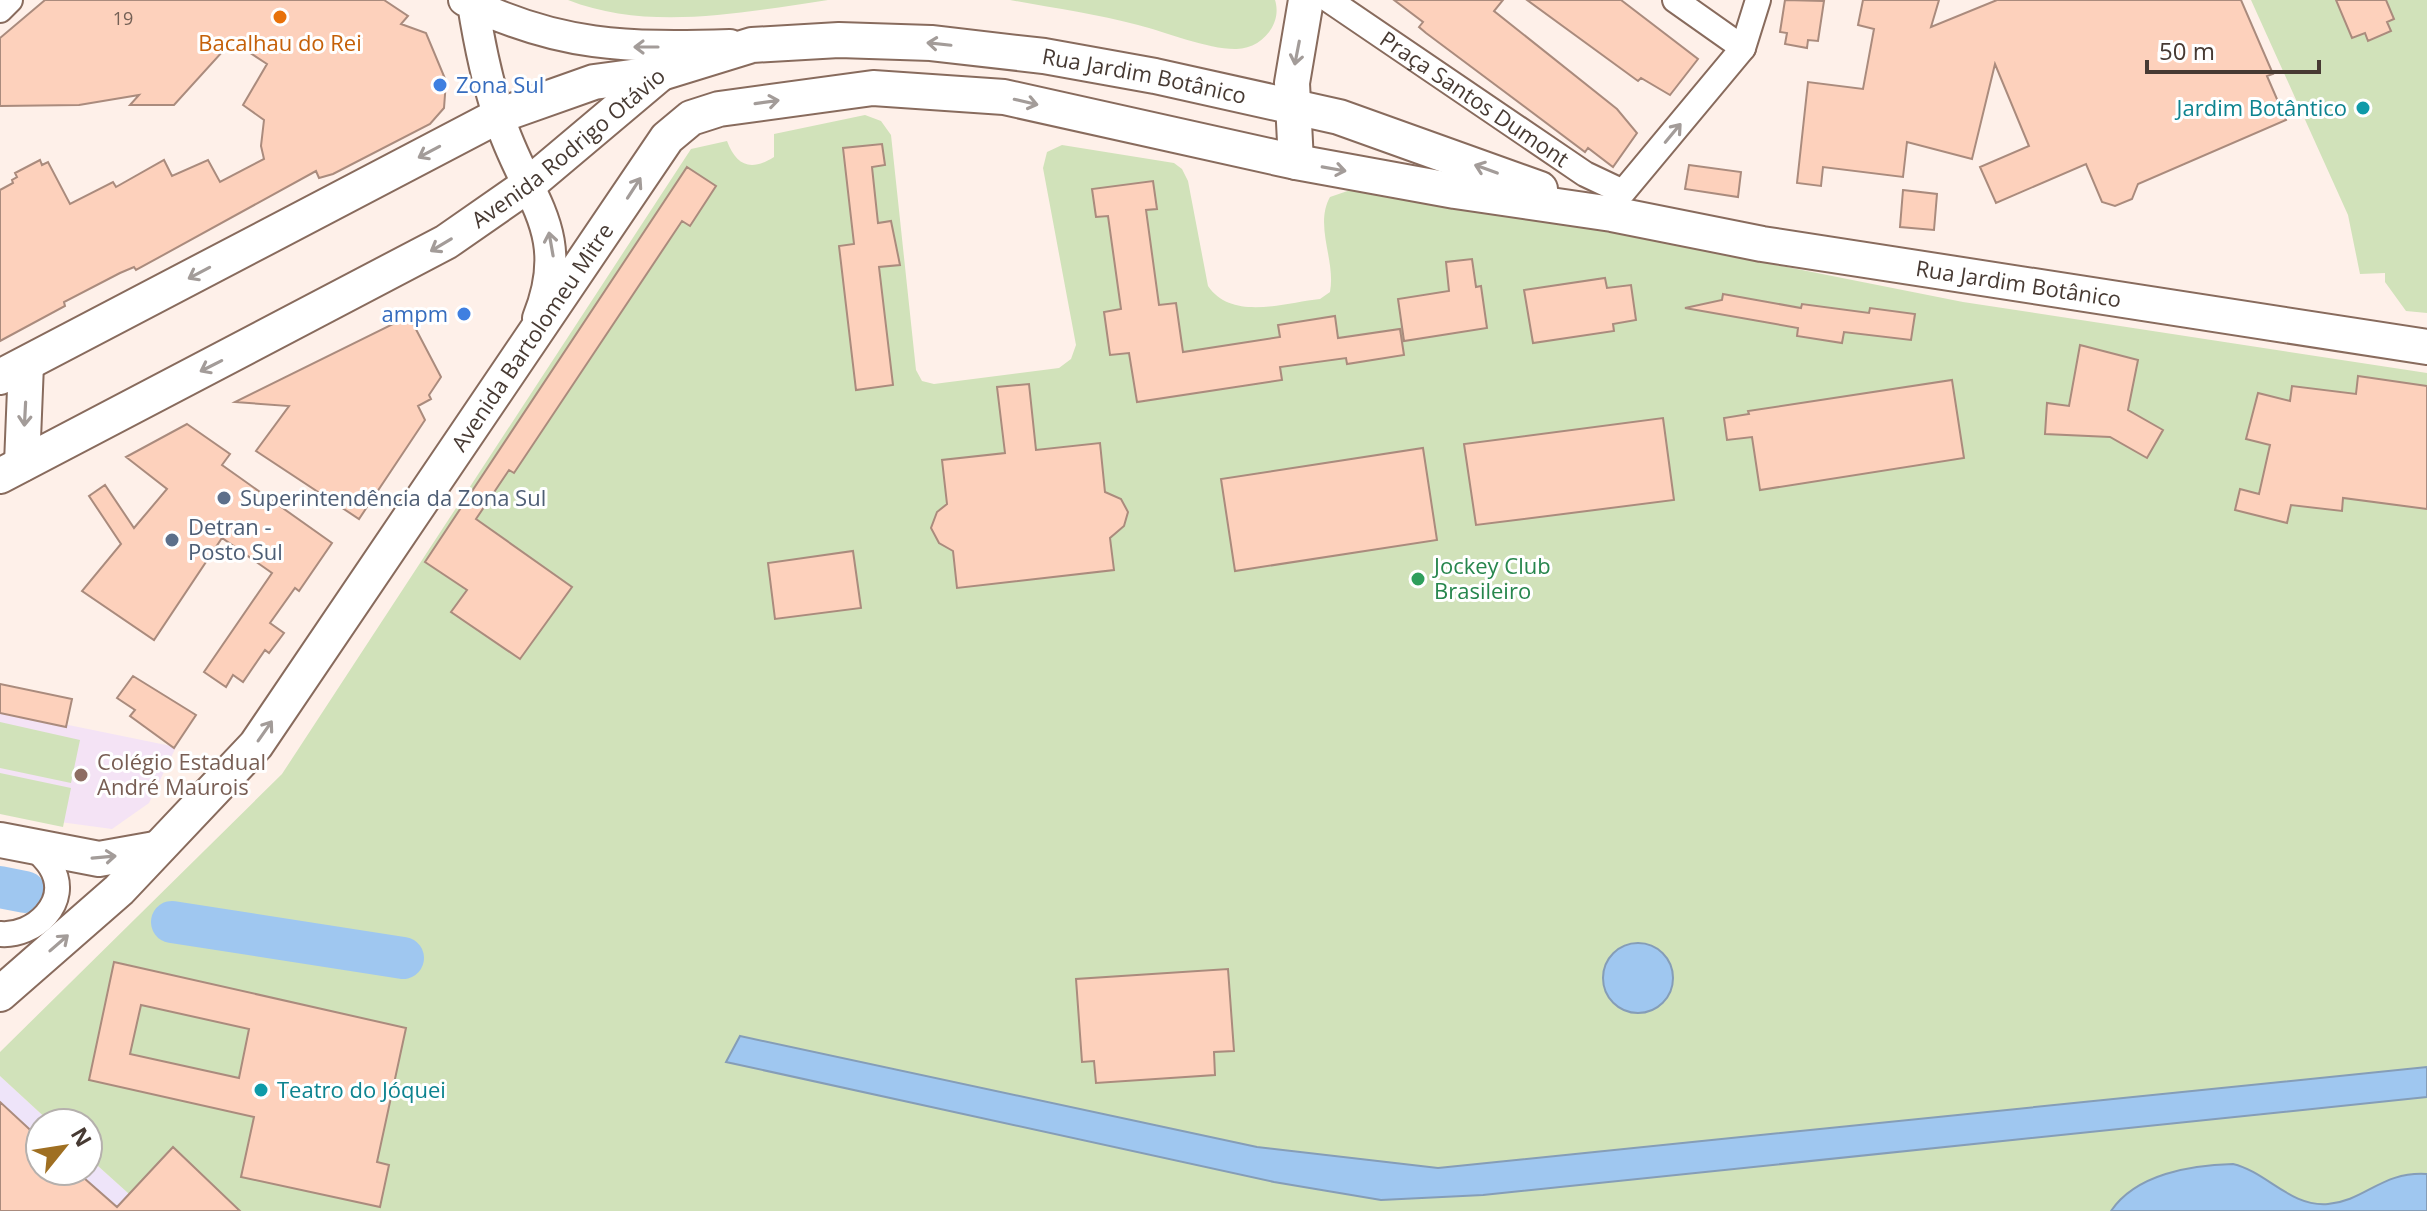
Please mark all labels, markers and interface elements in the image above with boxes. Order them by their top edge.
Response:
house number: 19 [113,6,133,30]
marker: Bacalhau do Rei [271,8,289,26]
street label: Praça Santos Dumont [1375,23,1576,173]
scale bar [2147,24,2319,74]
place label: Bacalhau do Rei [198,27,362,57]
text: 50 m [2159,34,2215,67]
one-way arrow [926,36,953,51]
one-way arrow [633,39,660,55]
street label: Rua Jardim Botânico [1040,40,1249,110]
one-way arrow [1288,40,1303,65]
street label: Avenida Rodrigo Otávio [465,60,671,234]
place label: Zona Sul [456,69,544,99]
marker: Zona Sul [431,76,449,94]
place label: Jardim Botântico [2175,92,2347,122]
one-way arrow [754,94,779,109]
one-way arrow [1012,95,1038,110]
marker: Jardim Botântico [2354,99,2372,117]
one-way arrow [1664,124,1682,144]
one-way arrow [418,145,442,161]
one-way arrow [1474,161,1499,176]
one-way arrow [1321,163,1347,178]
one-way arrow [626,178,642,200]
street label: Avenida Bartolomeu Mitre [443,217,619,457]
one-way arrow [542,232,557,257]
one-way arrow [430,237,453,253]
street label: Rua Jardim Botânico [1914,252,2124,313]
one-way arrow [187,266,211,282]
place label: ampm [382,298,448,328]
marker: ampm [455,305,473,323]
one-way arrow [200,359,224,375]
one-way arrow [17,400,32,427]
place label: Superintendência da Zona Sul [240,482,546,512]
marker: Superintendência da Zona Sul [215,489,233,507]
place label: Detran - Posto Sul [188,511,283,566]
marker: Detran - Posto Sul [163,531,181,549]
place label: Jockey Club Brasileiro [1432,550,1551,605]
marker: Jockey Club Brasileiro [1409,570,1427,588]
one-way arrow [257,720,273,742]
place label: Colégio Estadual André Maurois [97,746,266,801]
marker: Colégio Estadual André Maurois [72,766,90,784]
one-way arrow [90,849,117,864]
one-way arrow [48,934,68,952]
place label: Teatro do Jóquei [277,1074,446,1104]
marker: Teatro do Jóquei [252,1081,270,1099]
north arrow [24,1107,104,1187]
text: N [65,1121,100,1152]

